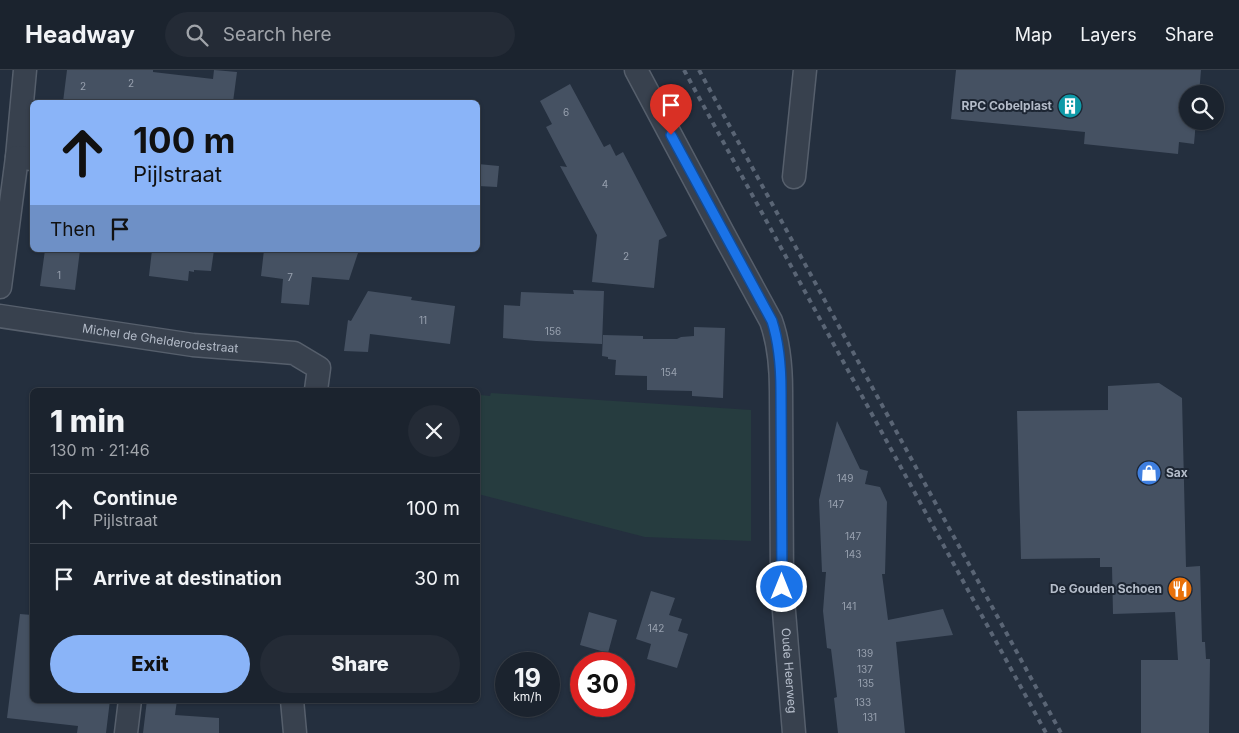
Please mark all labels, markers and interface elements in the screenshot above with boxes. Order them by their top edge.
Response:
search box [165,12,515,57]
text: Headway [25,20,135,49]
icon: search [183,21,211,49]
text: Search here [223,23,331,46]
text: Map [1015,24,1052,45]
text: Layers [1080,24,1137,45]
text: Share [1165,24,1214,45]
house number: 2 [128,77,134,89]
house number: 2 [80,80,86,92]
pin [650,84,692,135]
map controls [1179,85,1224,130]
button: search [1179,85,1224,130]
icon: arrive [657,91,685,119]
building icon: RPC Cobelplast [1057,93,1083,119]
place label: RPC Cobelplast [962,98,1053,113]
house number: 6 [563,106,569,118]
text: 100 m [133,119,236,161]
icon: ahead [50,120,115,185]
text: Pijlstraat [133,161,222,187]
house number: 4 [602,178,608,190]
icon: arrive [106,215,134,243]
text: Then [50,218,96,241]
house number: 2 [623,250,629,262]
house number: 1 [57,269,61,281]
house number: 7 [287,271,293,283]
house number: 11 [419,314,427,326]
street label: Michel de Ghelderodestraat [81,320,239,356]
house number: 156 [545,325,561,337]
house number: 154 [661,366,677,378]
text: 1 min [50,403,125,439]
button: close [408,405,460,457]
text: 130 m · 21:46 [50,440,150,460]
shop icon: Sax [1136,460,1162,486]
place label: Sax [1166,465,1188,480]
house number: 149 [837,472,853,484]
text: Continue [93,487,178,510]
icon: ahead [50,495,78,523]
text: 100 m [406,497,460,520]
house number: 147 [828,498,844,510]
text: Pijlstraat [93,510,158,530]
house number: 147 [845,530,861,542]
house number: 143 [845,548,861,560]
position arrow [755,560,807,612]
icon: arrive [50,565,78,593]
text: Arrive at destination [93,567,282,590]
text: 30 m [414,567,460,590]
restaurant icon: De Gouden Schoen [1167,576,1193,602]
place label: De Gouden Schoen [1050,581,1162,596]
house number: 141 [842,600,856,612]
house number: 142 [648,622,664,634]
street label: Oude Heerweg [778,627,800,714]
button: Exit [50,635,250,693]
button: Share [260,635,460,693]
house number: 139 [857,647,873,659]
speed limit sign: 30 [570,652,635,717]
text: 19 [514,663,541,693]
house number: 137 [857,663,873,675]
house number: 135 [858,677,874,689]
text: km/h [513,689,542,704]
house number: 133 [855,696,871,708]
house number: 131 [863,711,877,723]

